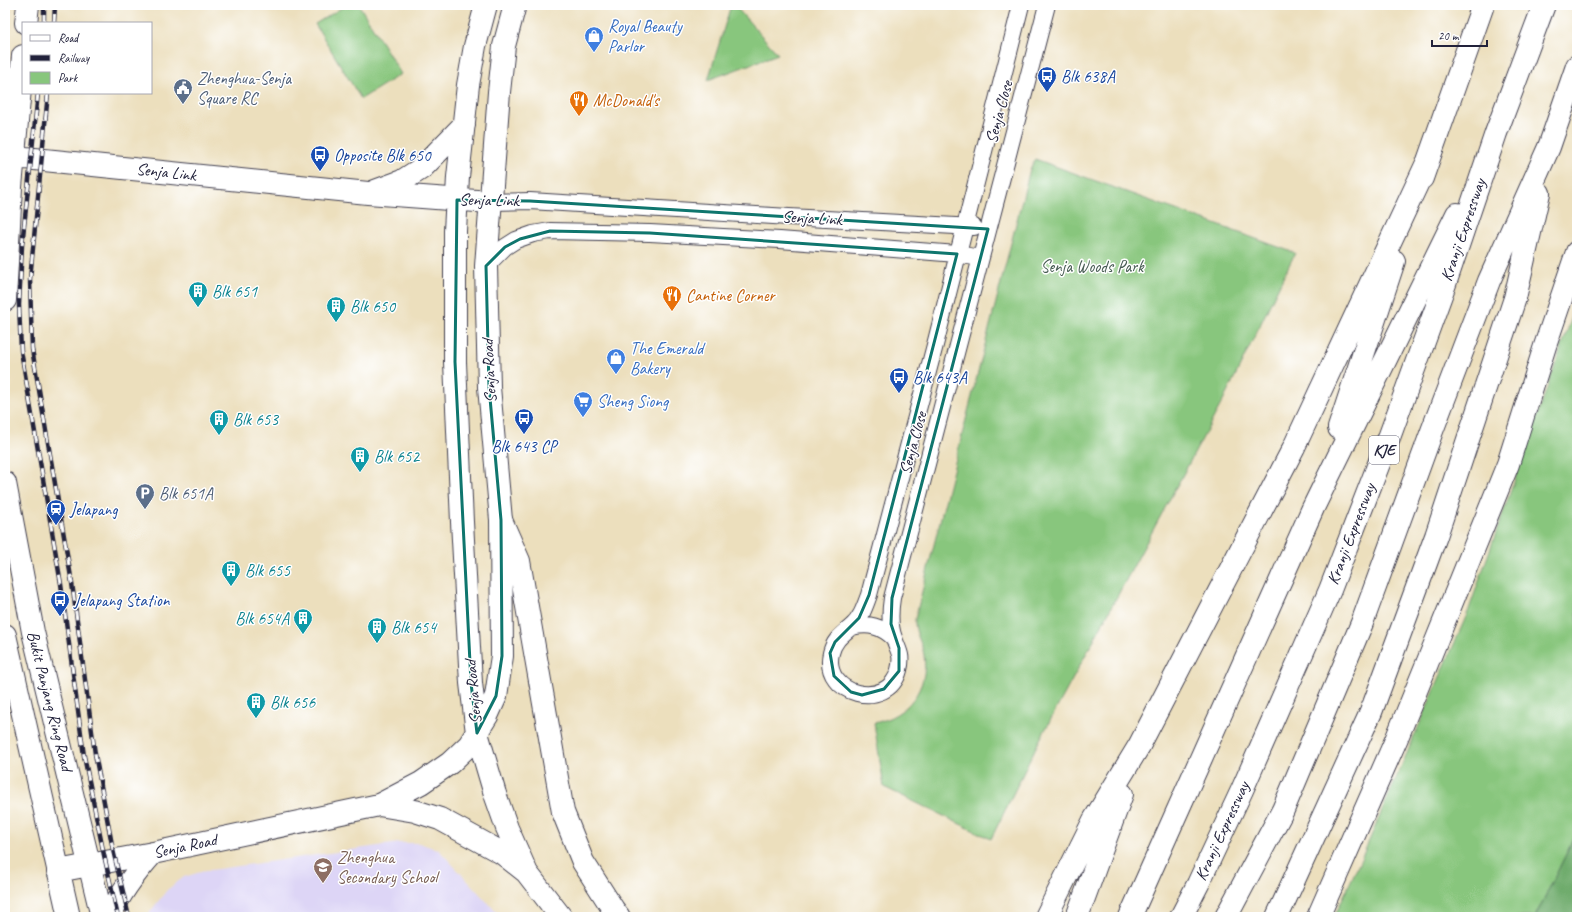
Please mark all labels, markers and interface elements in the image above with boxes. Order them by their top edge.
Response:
place label: Royal Beauty Parlor [608,16,683,57]
legend [22,22,152,94]
scale bar [1432,22,1487,48]
shop icon: Royal Beauty Parlor [583,25,605,53]
text: 20 m [1438,28,1460,44]
text: Road [58,30,80,46]
text: Railway [58,50,90,66]
bus stop icon: Blk 638A [1036,65,1058,93]
place label: Blk 638A [1061,66,1116,87]
place label: Zhenghua-Senja Square RC [197,68,292,109]
text: Park [58,70,79,86]
public building icon: Zhenghua-Senja Square RC [172,77,194,105]
street label: Senja Close [981,77,1018,146]
restaurant icon: McDonald's [568,89,590,117]
place label: McDonald's [593,90,661,111]
bus stop icon: Opposite Blk 650 [309,144,331,172]
place label: Opposite Blk 650 [334,145,432,166]
street label: Senja Link [135,158,199,186]
street label: Kranji Expressway [1436,175,1491,284]
street label: Senja Link [459,189,521,211]
street label: Senja Link [782,206,844,230]
park label: Senja Woods Park [1041,256,1145,277]
building icon: Blk 651 [187,280,209,308]
place label: Blk 651 [212,281,259,302]
restaurant icon: Cantine Corner [661,284,683,312]
place label: Cantine Corner [686,285,777,306]
building icon: Blk 650 [325,295,347,323]
place label: Blk 650 [350,296,397,317]
street label: Senja Road [477,336,501,404]
place label: The Emerald Bakery [630,338,707,379]
shop icon: The Emerald Bakery [605,347,627,375]
bus stop icon: Blk 643A [888,366,910,394]
place label: Blk 643A [913,367,968,388]
supermarket icon: Sheng Siong [572,390,594,418]
place label: Sheng Siong [597,391,670,412]
bus stop icon: Blk 643 CP [513,407,535,435]
building icon: Blk 653 [208,408,230,436]
street label: Senja Close [895,408,932,477]
place label: Blk 653 [233,409,280,430]
place label: Blk 643 CP [491,436,559,457]
road number: KJE [1369,436,1399,464]
building icon: Blk 652 [349,445,371,473]
place label: Blk 652 [374,446,421,467]
street label: Kranji Expressway [1322,479,1380,588]
parking icon: Blk 651A [134,482,156,510]
place label: Blk 651A [159,483,214,504]
station icon: Jelapang [45,498,67,526]
place label: Jelapang [69,499,118,520]
building icon: Blk 655 [220,559,242,587]
place label: Blk 655 [245,560,292,581]
bus stop icon: Jelapang Station [49,589,71,617]
place label: Jelapang Station [73,590,171,611]
building icon: Blk 654A [292,607,314,635]
place label: Blk 654A [235,608,290,629]
building icon: Blk 654 [366,616,388,644]
place label: Blk 654 [391,617,439,638]
street label: Bukit Panjang Ring Road [22,629,78,775]
street label: Senja Road [460,657,486,725]
building icon: Blk 656 [245,691,267,719]
place label: Blk 656 [270,692,317,713]
street label: Kranji Expressway [1190,777,1255,884]
street label: Senja Road [151,829,221,863]
place label: Zhenghua Secondary School [337,847,440,888]
school or university icon: Zhenghua Secondary School [312,856,334,884]

